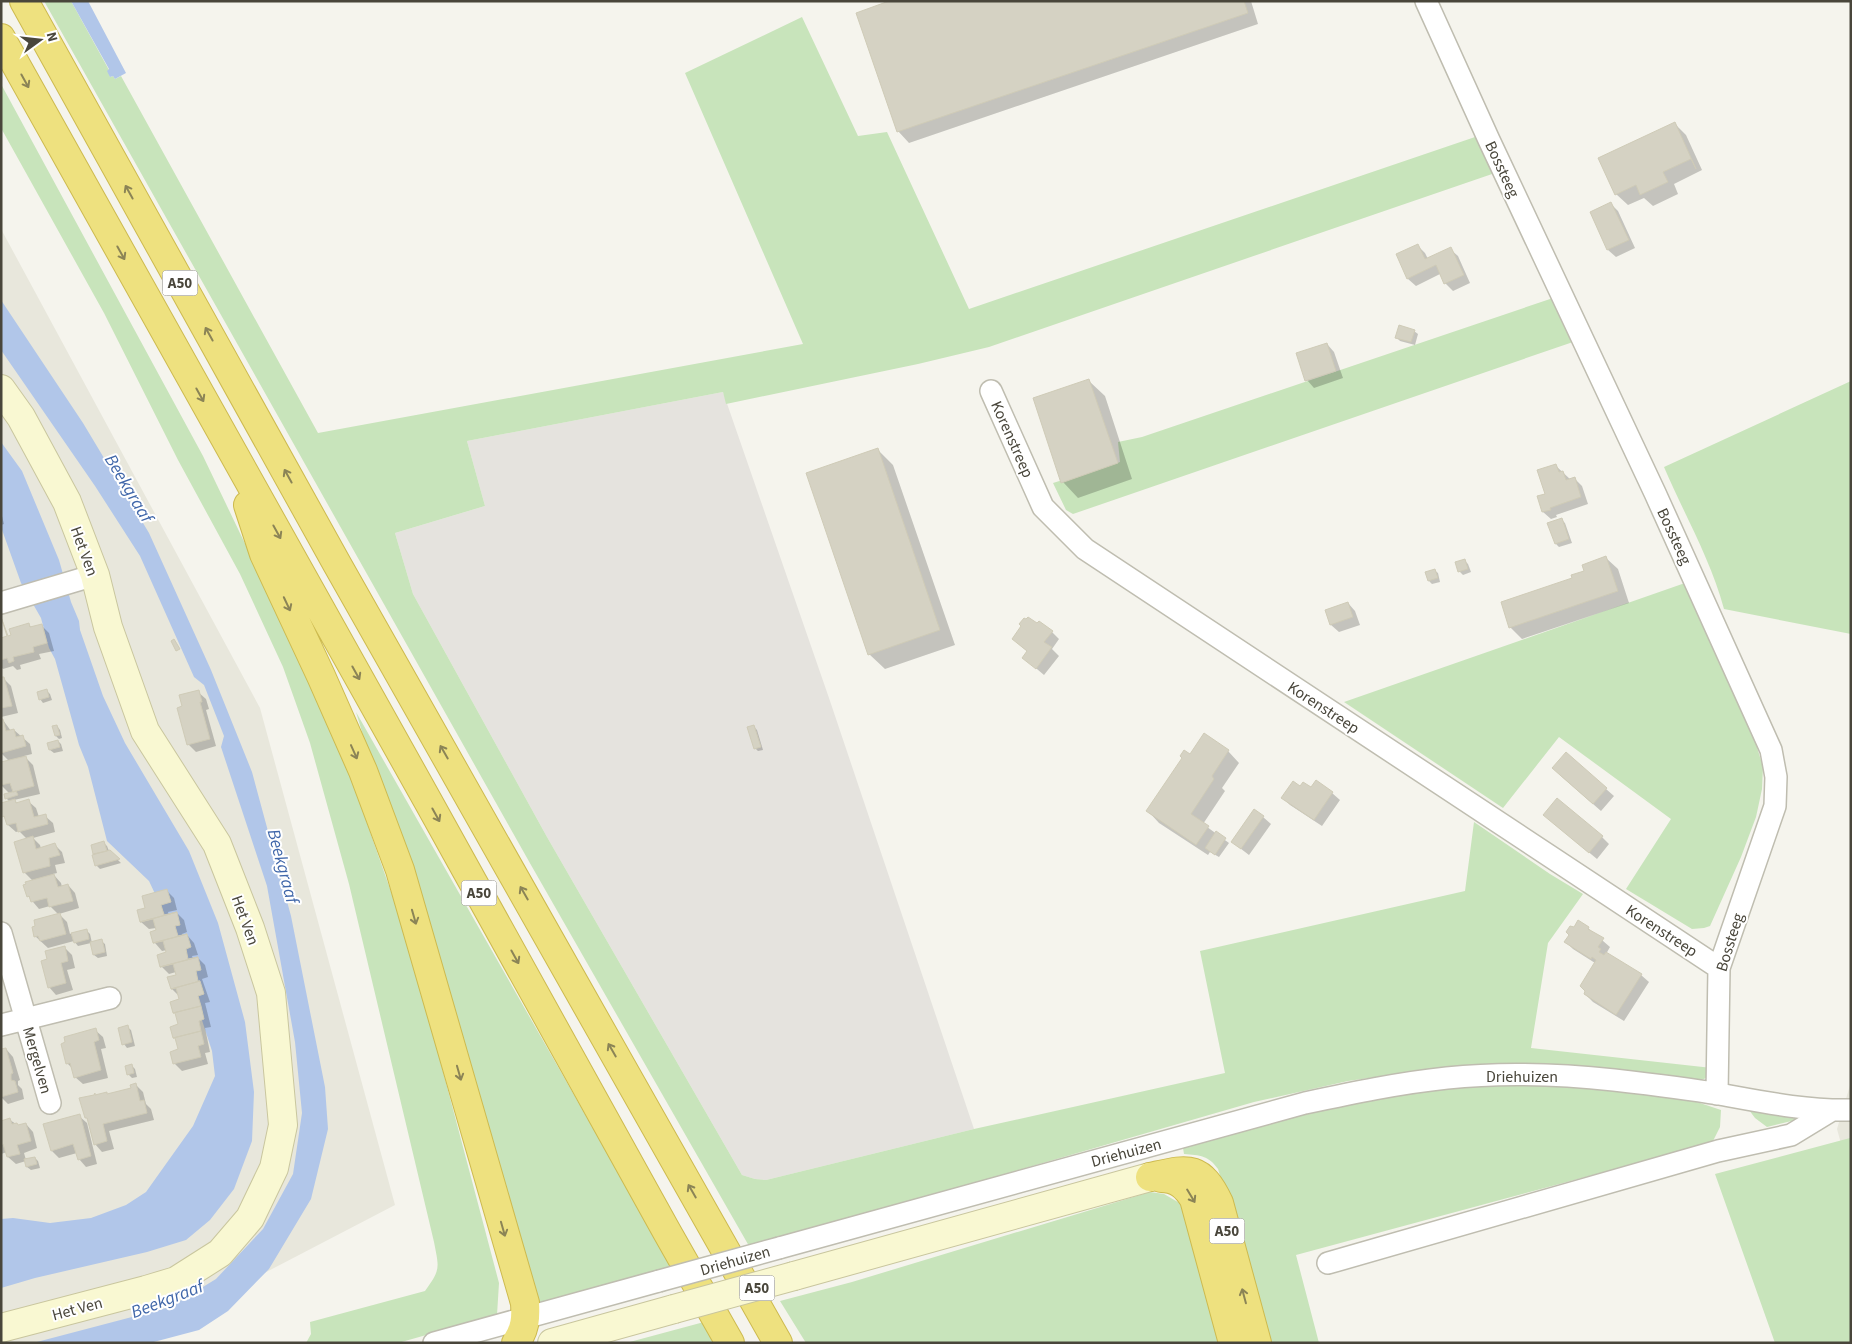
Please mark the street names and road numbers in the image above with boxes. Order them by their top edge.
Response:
street label: Bossteeg [1479,138,1525,201]
road number: A50 [162,270,198,296]
street label: Korenstreep [985,398,1039,481]
street label: Bossteeg [1651,505,1697,568]
street label: Het Ven [65,523,103,579]
street label: Korenstreep [1283,676,1364,739]
road number: A50 [462,880,496,906]
street label: Het Ven [226,892,264,948]
street label: Korenstreep [1621,899,1702,962]
street label: Bossteeg [1711,910,1749,974]
street label: Mergelven [17,1024,57,1096]
street label: Driehuizen [1486,1066,1558,1088]
street label: Driehuizen [1089,1133,1164,1173]
road number: A50 [1210,1218,1244,1244]
street label: Driehuizen [698,1240,773,1281]
road number: A50 [740,1276,774,1300]
street label: Het Ven [50,1292,105,1326]

